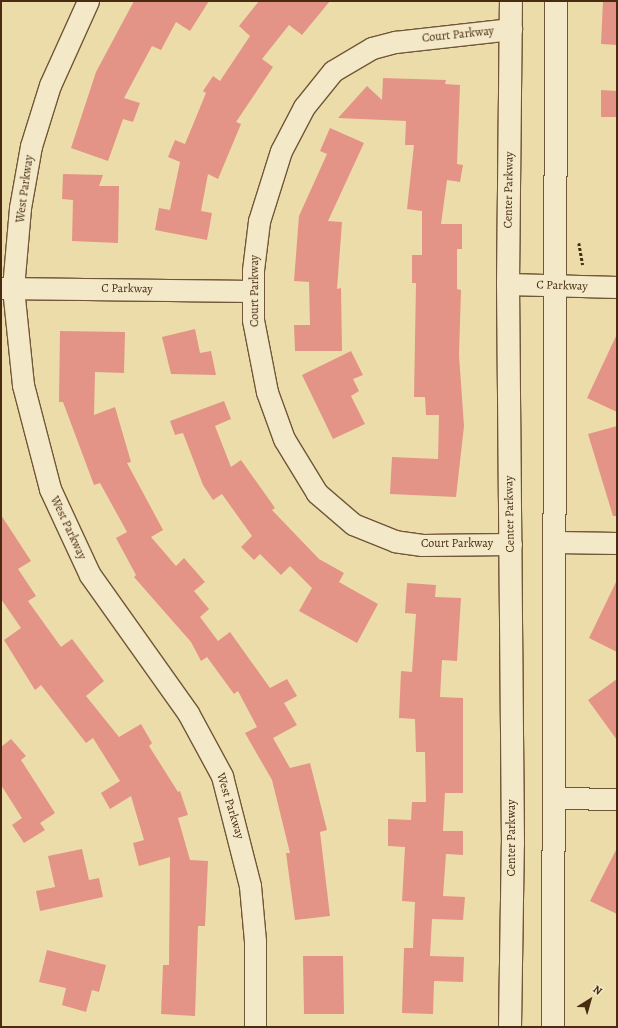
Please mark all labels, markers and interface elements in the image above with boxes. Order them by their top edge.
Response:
street label: Court Parkway [421,24,495,46]
street label: Center Parkway [501,151,517,229]
street label: West Parkway [13,154,37,224]
street label: Court Parkway [248,255,262,327]
street label: C Parkway [536,278,588,294]
street label: C Parkway [101,281,153,297]
street label: Center Parkway [502,475,518,553]
street label: West Parkway [47,494,89,562]
street label: Court Parkway [421,537,493,551]
street label: West Parkway [213,771,247,841]
street label: Center Parkway [505,799,519,877]
north arrow [570,980,610,1020]
text: N [590,982,605,998]

